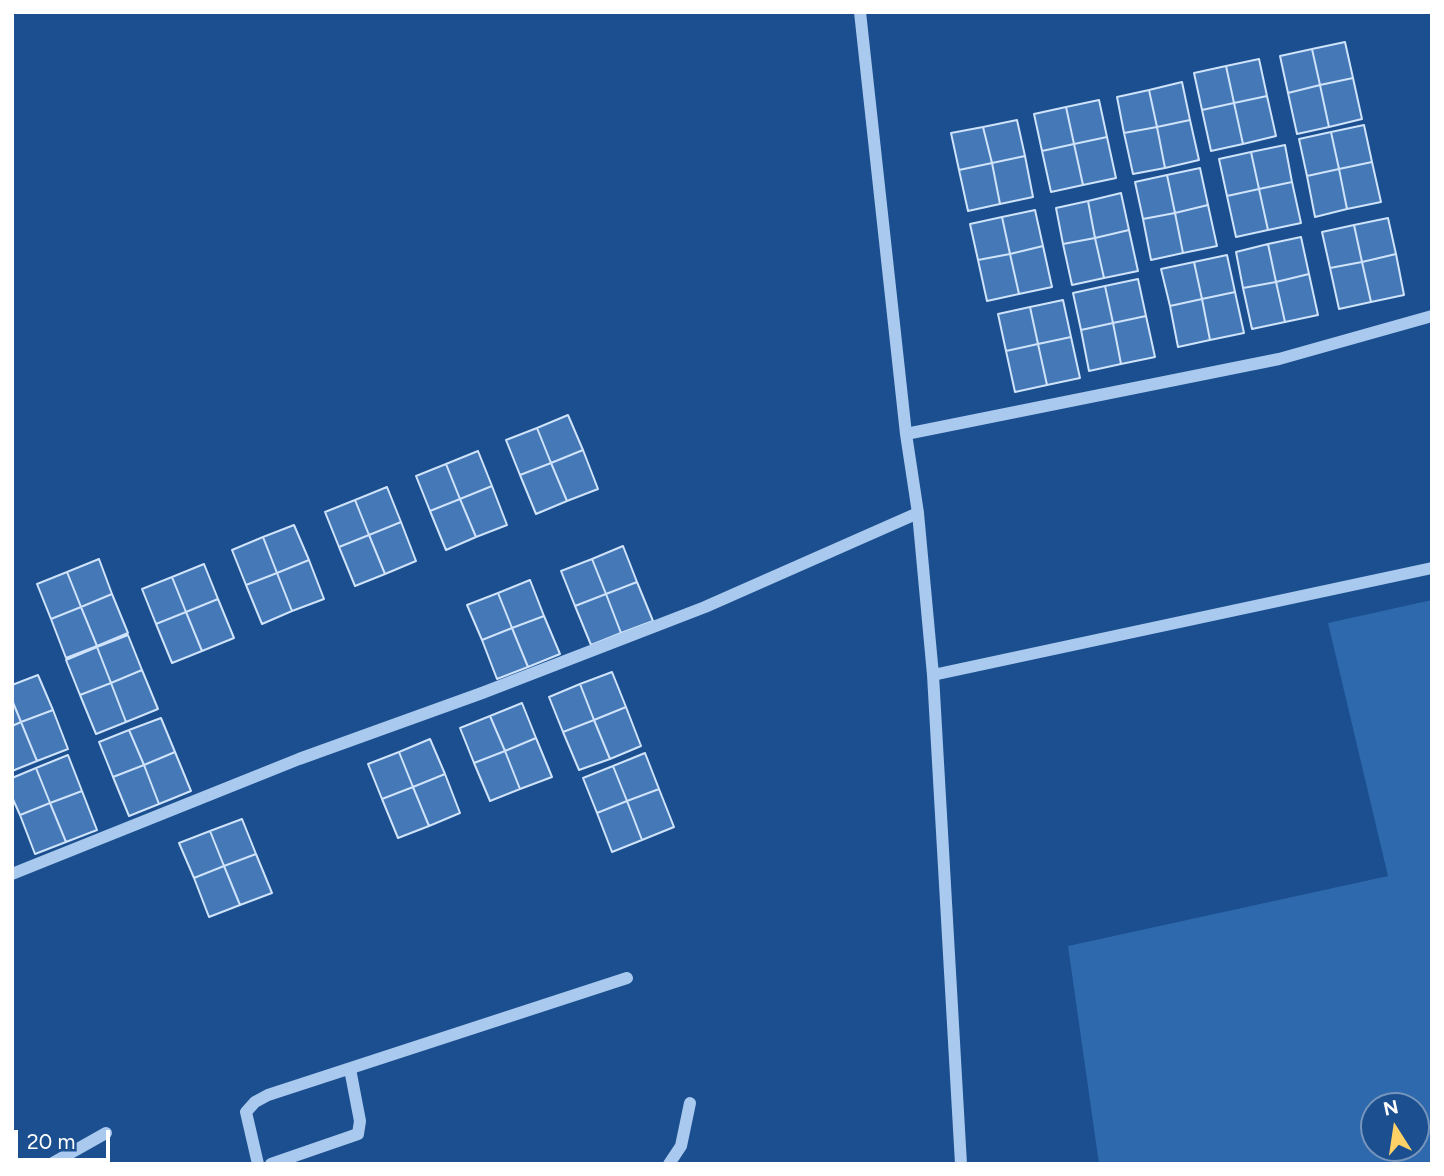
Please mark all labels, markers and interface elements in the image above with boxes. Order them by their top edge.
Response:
north arrow [1360,1092,1430,1162]
text: N [1381,1095,1401,1121]
scale bar [18,1116,114,1160]
text: 20 m [27,1129,75,1154]

